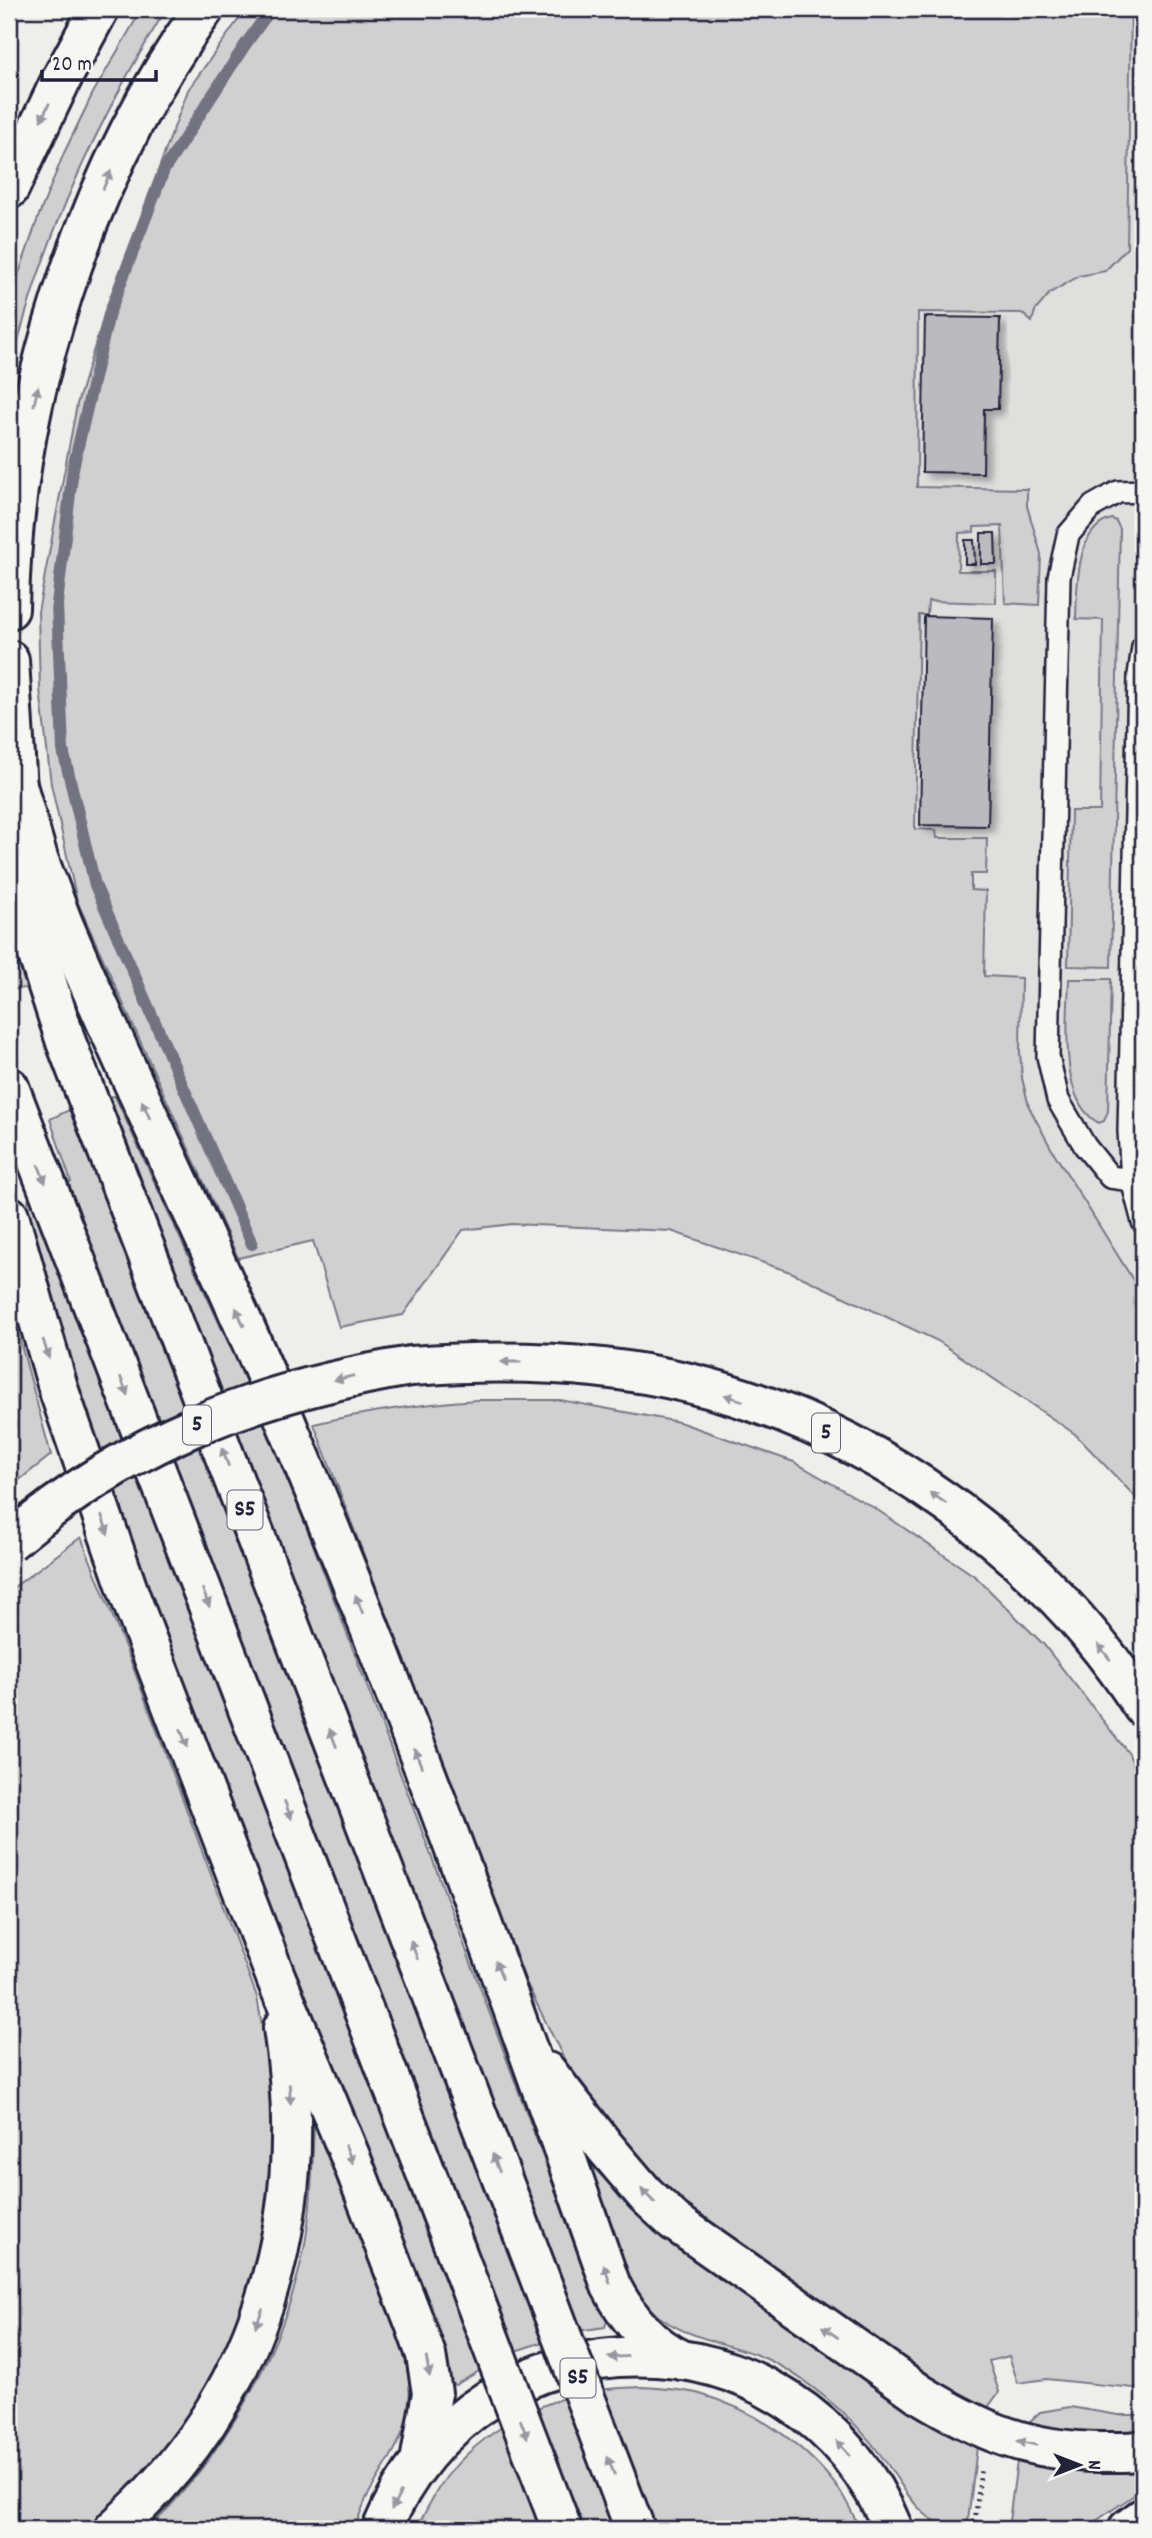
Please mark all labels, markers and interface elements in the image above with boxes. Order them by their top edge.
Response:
scale bar [42,38,156,82]
text: 20 m [52,51,92,81]
one-way arrow [39,102,50,122]
one-way arrow [101,170,113,190]
one-way arrow [31,385,42,407]
one-way arrow [140,1100,152,1120]
one-way arrow [37,1163,48,1184]
one-way arrow [234,1307,246,1327]
one-way arrow [42,1338,52,1359]
one-way arrow [499,1356,521,1368]
one-way arrow [333,1373,355,1384]
one-way arrow [119,1375,130,1396]
one-way arrow [724,1392,745,1402]
road number: 5 [183,1406,211,1444]
road number: 5 [812,1414,840,1452]
one-way arrow [219,1446,230,1467]
road number: S5 [228,1490,262,1530]
one-way arrow [928,1492,947,1505]
one-way arrow [100,1514,111,1535]
one-way arrow [201,1588,212,1609]
one-way arrow [353,1593,364,1614]
one-way arrow [1096,1643,1111,1661]
one-way arrow [327,1727,338,1748]
one-way arrow [179,1728,190,1749]
one-way arrow [412,1747,423,1768]
one-way arrow [282,1800,293,1821]
one-way arrow [409,1940,420,1961]
one-way arrow [493,1960,504,1981]
one-way arrow [285,2083,296,2105]
one-way arrow [344,2144,355,2165]
one-way arrow [490,2152,501,2173]
one-way arrow [640,2188,657,2205]
one-way arrow [601,2263,612,2284]
one-way arrow [254,2307,265,2328]
one-way arrow [821,2325,839,2339]
one-way arrow [607,2352,629,2363]
one-way arrow [423,2356,434,2378]
road number: S5 [560,2358,596,2398]
one-way arrow [518,2418,529,2439]
north arrow [1044,2430,1114,2500]
one-way arrow [1016,2438,1038,2449]
one-way arrow [835,2439,851,2457]
one-way arrow [605,2455,616,2476]
text: N [1079,2460,1106,2470]
one-way arrow [391,2491,402,2511]

